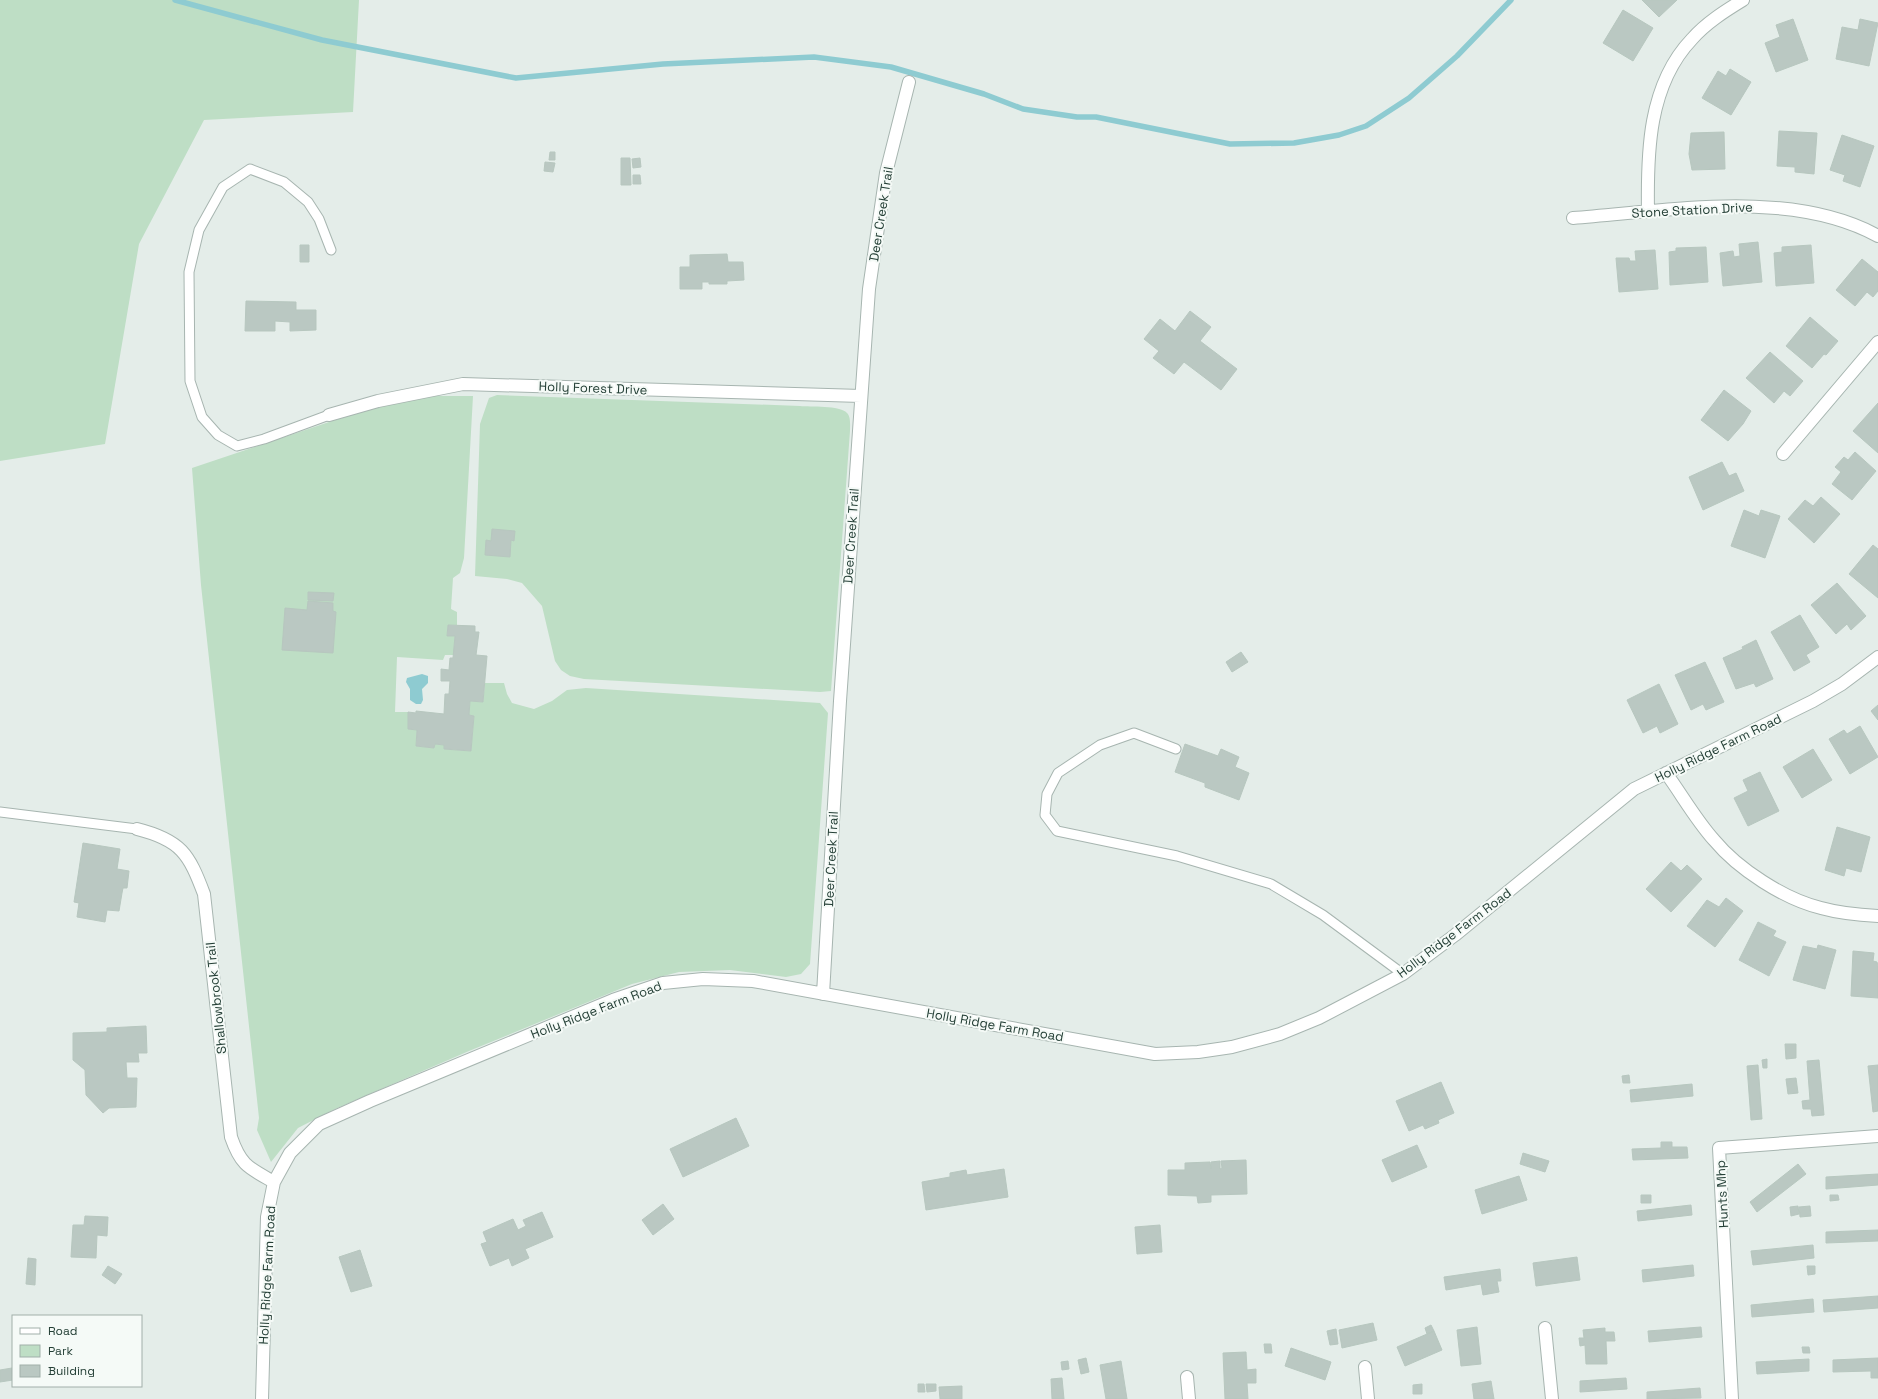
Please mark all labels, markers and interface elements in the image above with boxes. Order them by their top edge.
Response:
street label: Deer Creek Trail [865,165,897,263]
street label: Stone Station Drive [1631,198,1753,222]
street label: Holly Forest Drive [538,378,648,398]
street label: Deer Creek Trail [839,488,863,584]
street label: Holly Ridge Farm Road [1652,710,1784,786]
street label: Deer Creek Trail [820,811,842,907]
street label: Holly Ridge Farm Road [1393,884,1515,982]
street label: Shallowbrook Trail [202,941,230,1055]
street label: Holly Ridge Farm Road [528,977,664,1043]
street label: Holly Ridge Farm Road [925,1005,1065,1045]
street label: Hunts Mhp [1712,1160,1732,1228]
street label: Holly Ridge Farm Road [255,1205,279,1345]
legend [12,1315,142,1387]
text: Road [48,1323,77,1339]
text: Park [48,1343,73,1359]
text: Building [48,1363,95,1379]

